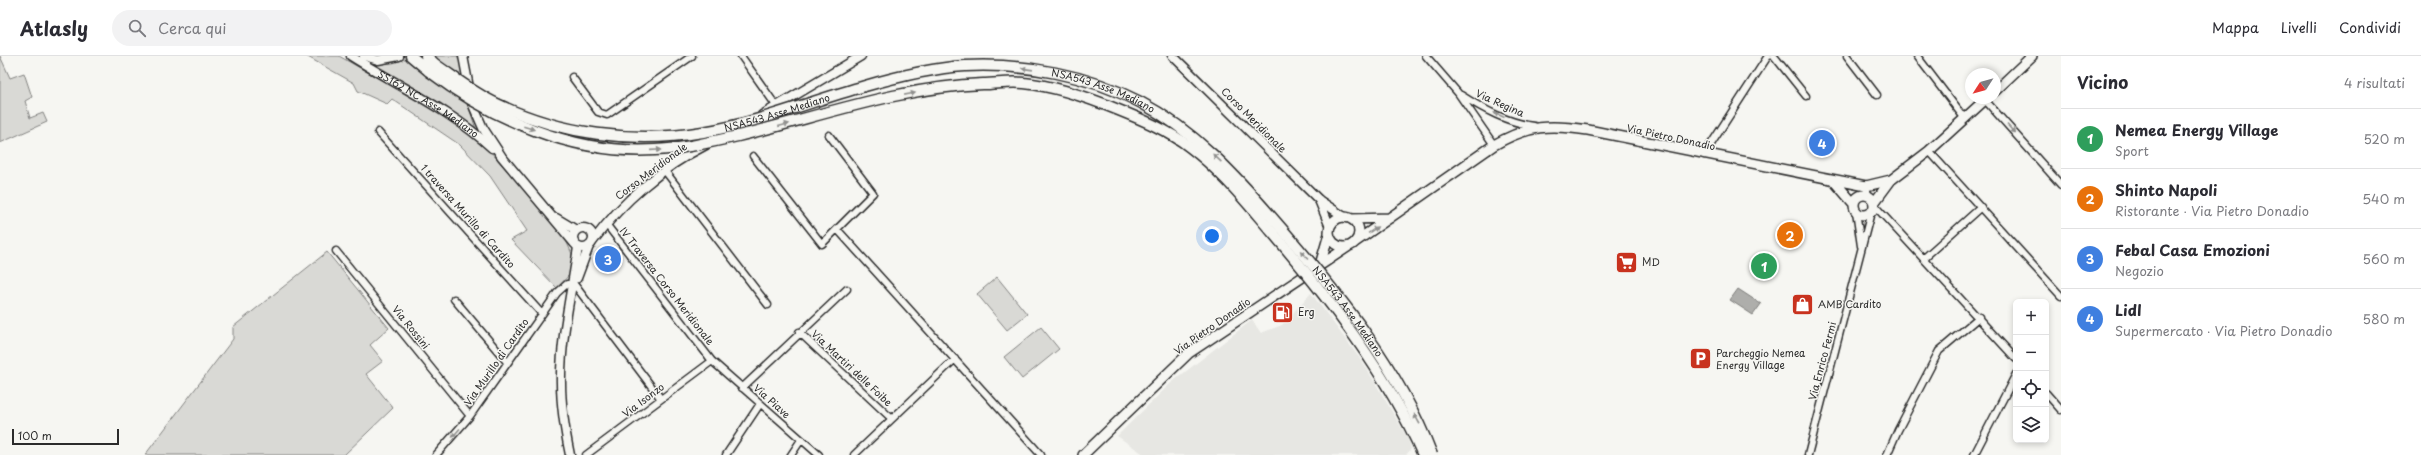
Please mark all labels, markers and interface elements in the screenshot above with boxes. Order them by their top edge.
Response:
search box [112,10,392,46]
text: Atlasly [20,14,88,42]
text: Cerca qui [158,16,227,39]
icon: search [126,17,148,39]
text: Mappa [2212,17,2259,38]
text: Livelli [2281,17,2317,38]
text: Condividi [2339,17,2401,38]
street label: NSA543 Asse Mediano [1050,64,1158,116]
street label: SS162 NC Asse Mediano [375,66,483,141]
one-way arrow [1021,66,1033,72]
north arrow [1965,68,2001,104]
text: Vicino [2077,69,2128,95]
text: 4 risultati [2344,73,2405,92]
street label: Corso Meridionale [1218,84,1291,156]
street label: Via Regina [1473,85,1528,120]
street label: NSA543 Asse Mediano [722,89,832,135]
one-way arrow [904,91,916,97]
one-way arrow [1493,112,1505,118]
text: Nemea Energy Village [2115,118,2278,141]
street label: Via Pietro Donadio [1625,120,1717,153]
one-way arrow [777,121,790,127]
one-way arrow [2006,124,2016,134]
one-way arrow [523,125,535,131]
pin: 4 [1809,128,1835,158]
text: 1 [2087,129,2093,148]
text: 520 m [2363,129,2405,148]
street label: Corso Meridionale [612,138,690,203]
text: Sport [2115,141,2149,160]
one-way arrow [650,146,662,153]
one-way arrow [1212,153,1222,163]
street label: 1 traversa Murillo di Cardito [418,161,519,271]
text: Shinto Napoli [2115,178,2217,201]
text: 2 [2085,189,2095,208]
text: 540 m [2362,189,2405,208]
text: Ristorante · Via Pietro Donadio [2115,201,2309,220]
pin: 2 [1777,220,1803,250]
street label: IV Traversa Corso Meridionale [617,224,718,348]
your location [1202,226,1222,246]
one-way arrow [1368,226,1378,234]
text: Febal Casa Emozioni [2115,238,2270,261]
pin: 3 [595,244,621,274]
one-way arrow [1299,249,1308,260]
supermarket icon: MD [1614,249,1640,275]
text: 3 [2086,249,2094,268]
text: 560 m [2363,249,2405,268]
pin: 1 [1751,251,1777,281]
place label: MD [1642,254,1660,269]
text: Negozio [2115,261,2164,280]
street label: NSA543 Asse Mediano [1309,262,1387,360]
shop icon: AMB Cardito [1790,291,1816,317]
street label: Via Pietro Donadio [1170,293,1253,358]
place label: AMB Cardito [1818,296,1882,311]
text: Lidl [2115,298,2142,321]
fuel station icon: Erg [1270,299,1296,325]
map controls [2013,299,2049,443]
button: + [2013,299,2049,335]
street label: Via Rossini [389,302,434,352]
place label: Erg [1298,304,1315,319]
text: 4 [2086,309,2094,328]
text: 580 m [2363,309,2405,328]
street label: Via Murillo di Cardito [460,314,532,409]
street label: Via Enrico Fermi [1804,320,1839,402]
text: Supermercato · Via Pietro Donadio [2115,321,2332,340]
street label: Via Martiri delle Foibe [809,326,896,409]
button: − [2013,335,2049,371]
place label: Parcheggio Nemea Energy Village [1716,345,1806,373]
parking icon: Parcheggio Nemea Energy Village [1687,346,1713,372]
button: locate [2013,371,2049,407]
street label: Via Isonzo [618,379,667,420]
street label: Via Piave [751,380,795,422]
button: layers [2013,407,2049,443]
one-way arrow [1413,413,1420,425]
scale bar [12,427,119,446]
text: 100 m [18,427,52,444]
one-way arrow [452,429,461,438]

